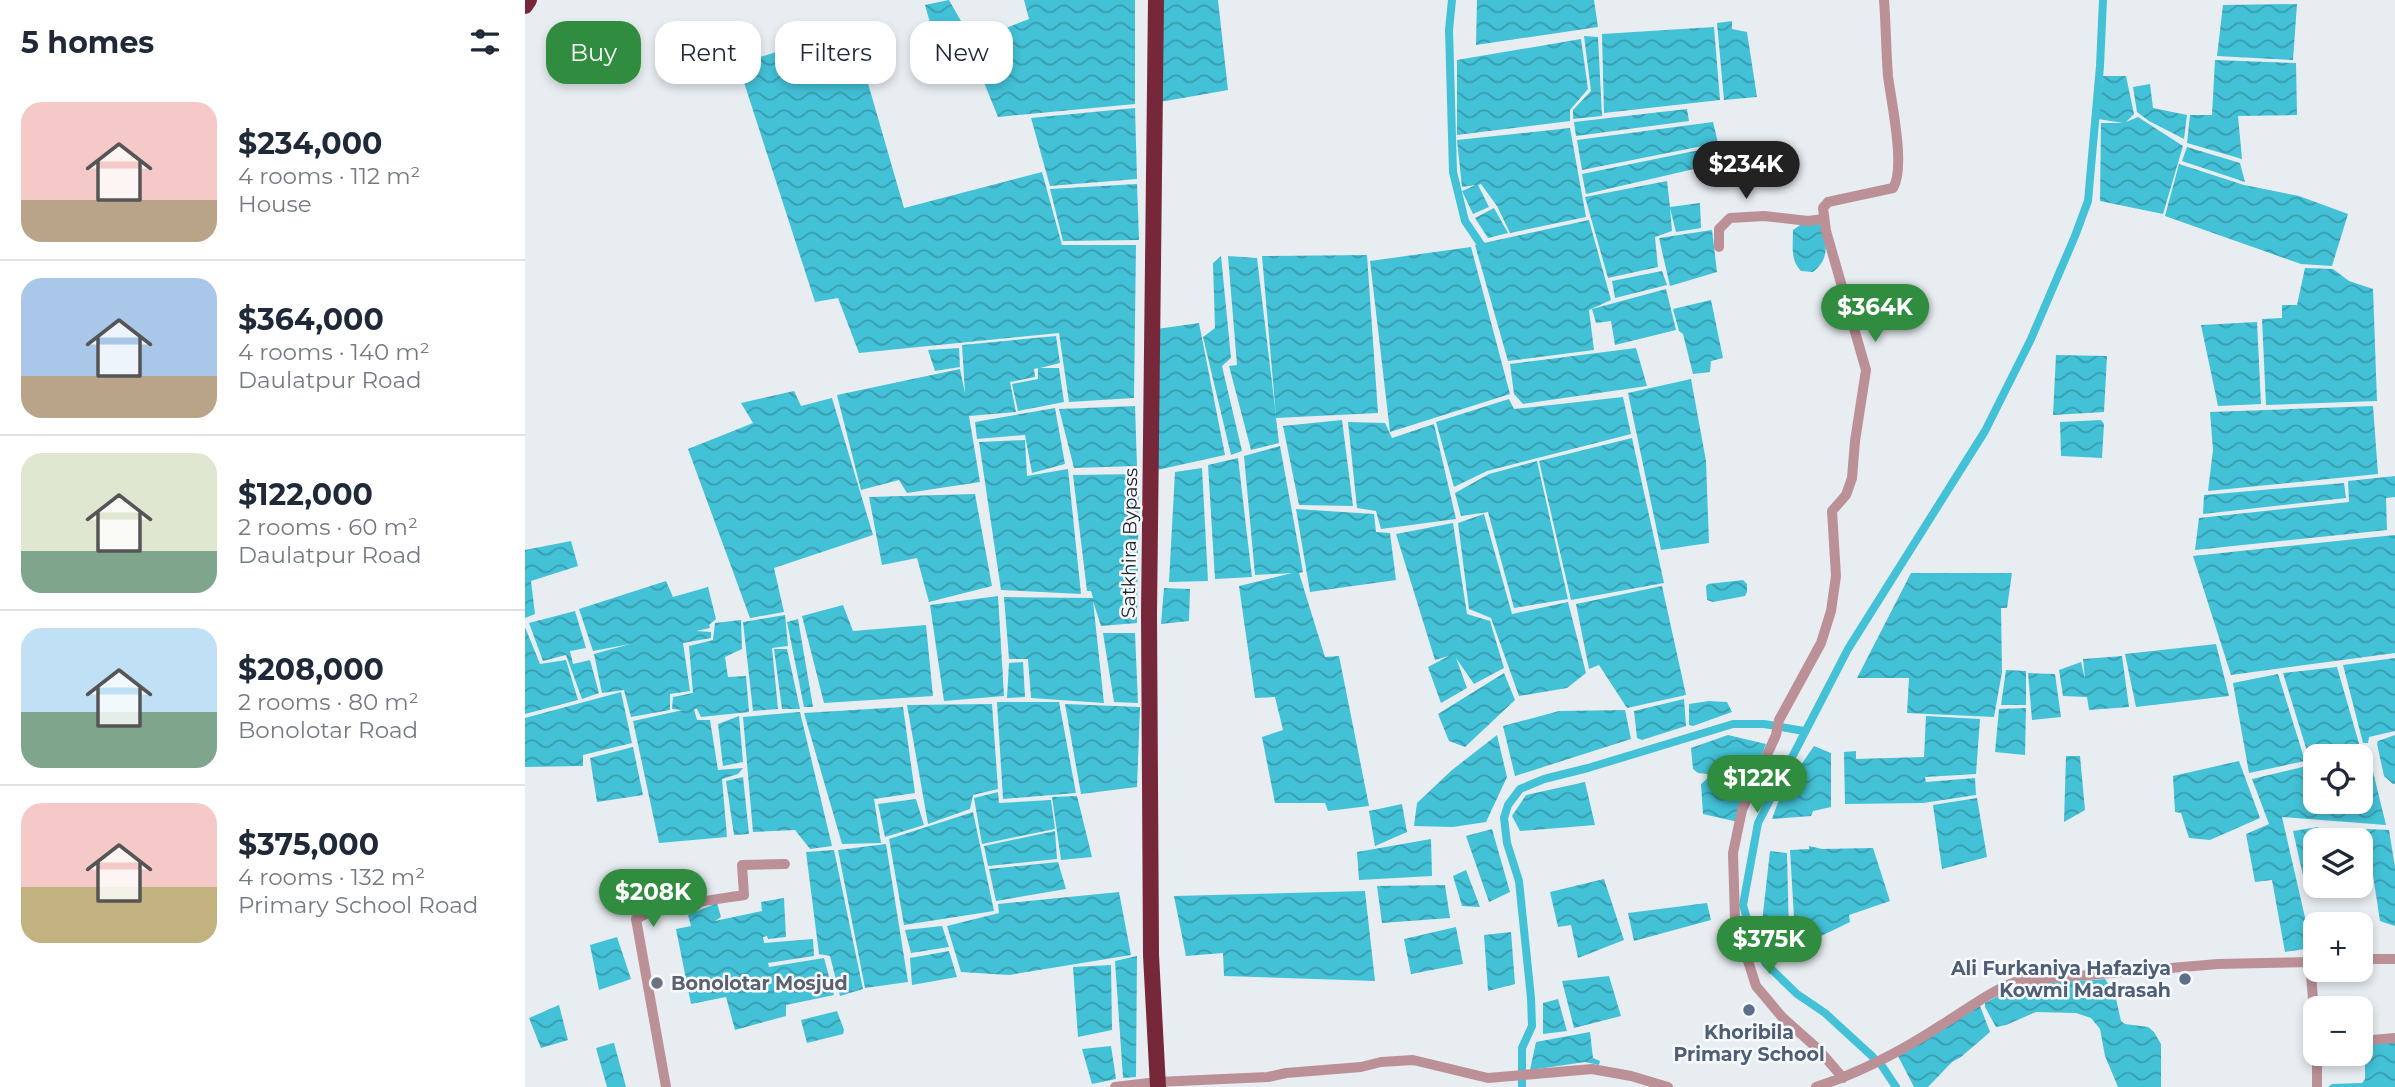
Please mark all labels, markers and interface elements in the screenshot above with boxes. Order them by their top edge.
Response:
chip: Buy [546,21,641,84]
chip: Rent [655,21,761,84]
chip: Filters [775,21,896,84]
chip: New [910,21,1013,84]
icon: filters [466,23,504,61]
text: 5 homes [21,24,154,61]
text: $234,000 [238,125,382,162]
icon: home [77,130,161,214]
pin: $234K [1697,142,1795,201]
text: $234K [1709,150,1783,178]
text: 4 rooms · 112 m² [238,162,420,190]
text: House [238,190,312,218]
pin: $364K [1826,284,1924,344]
text: $364K [1837,293,1913,321]
text: $364,000 [238,301,384,338]
icon: home [77,306,161,390]
text: 4 rooms · 140 m² [238,338,430,366]
text: Daulatpur Road [238,366,422,394]
street label: Satkhira Bypass [1117,468,1142,618]
text: $122,000 [238,476,373,513]
icon: home [77,481,161,565]
text: 2 rooms · 60 m² [238,513,418,541]
text: Daulatpur Road [238,541,422,569]
text: $208,000 [238,651,384,688]
icon: home [77,656,161,740]
text: 2 rooms · 80 m² [238,688,419,716]
text: Bonolotar Road [238,716,418,744]
map controls [2303,744,2373,1066]
button: locate [2303,744,2373,814]
pin: $122K [1708,756,1806,815]
text: $122K [1723,764,1791,792]
text: $375,000 [238,826,379,863]
button: layers [2303,828,2373,898]
icon: home [77,831,161,915]
text: 4 rooms · 132 m² [238,863,425,891]
pin: $208K [604,870,702,929]
text: $208K [615,878,691,906]
text: Primary School Road [238,891,478,919]
button: + [2303,912,2373,982]
pin: $375K [1720,916,1818,976]
text: $375K [1733,925,1805,953]
place label: Ali Furkaniya Hafaziya Kowmi Madrasah [1950,957,2171,1002]
marker: Ali Furkaniya Hafaziya Kowmi Madrasah [2177,971,2193,987]
place label: Bonolotar Mosjud [671,972,848,995]
marker: Bonolotar Mosjud [649,975,665,991]
button: − [2303,996,2373,1066]
marker: Khoribila Primary School [1741,1002,1757,1018]
place label: Khoribila Primary School [1673,1021,1825,1066]

